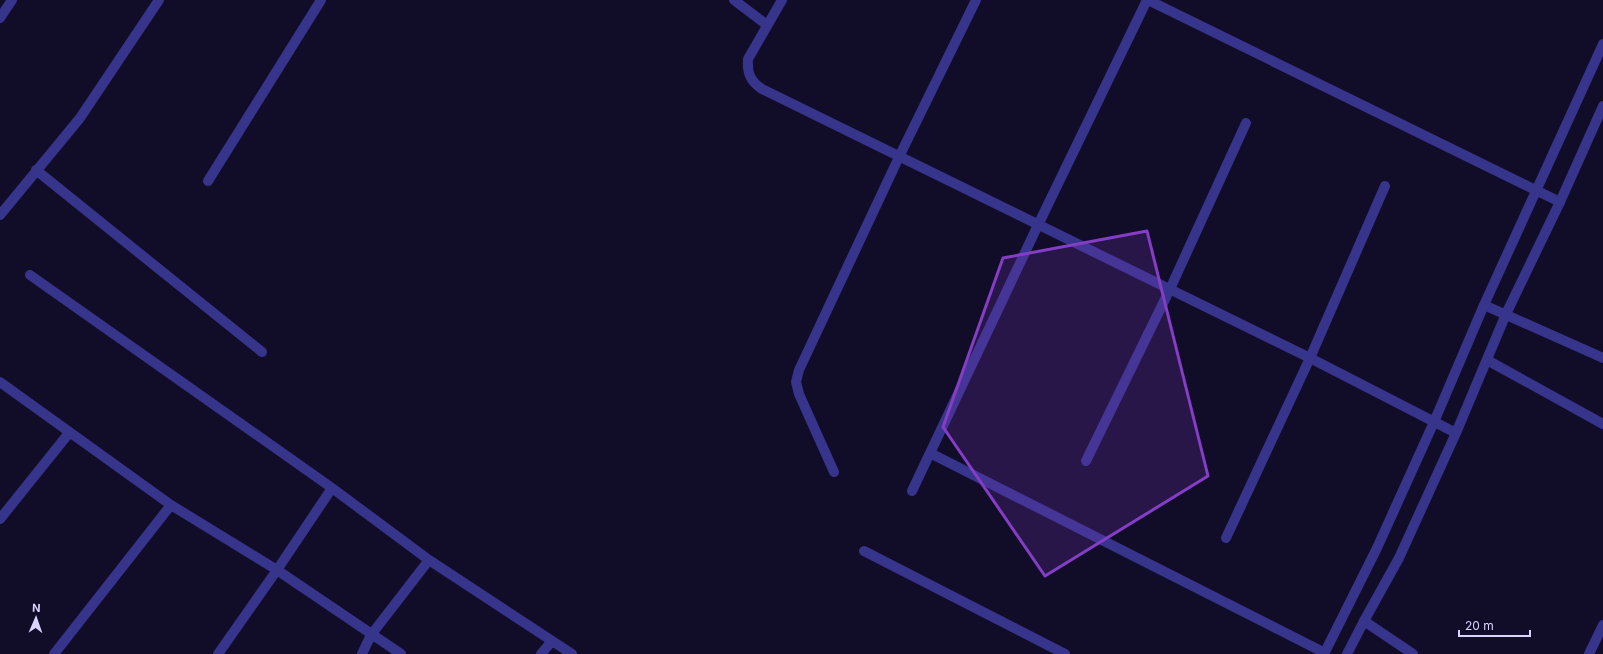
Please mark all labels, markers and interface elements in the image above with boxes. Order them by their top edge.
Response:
north arrow [16,598,56,638]
text: N [32,601,41,615]
scale bar [1459,612,1530,638]
text: 20 m [1465,618,1494,633]

